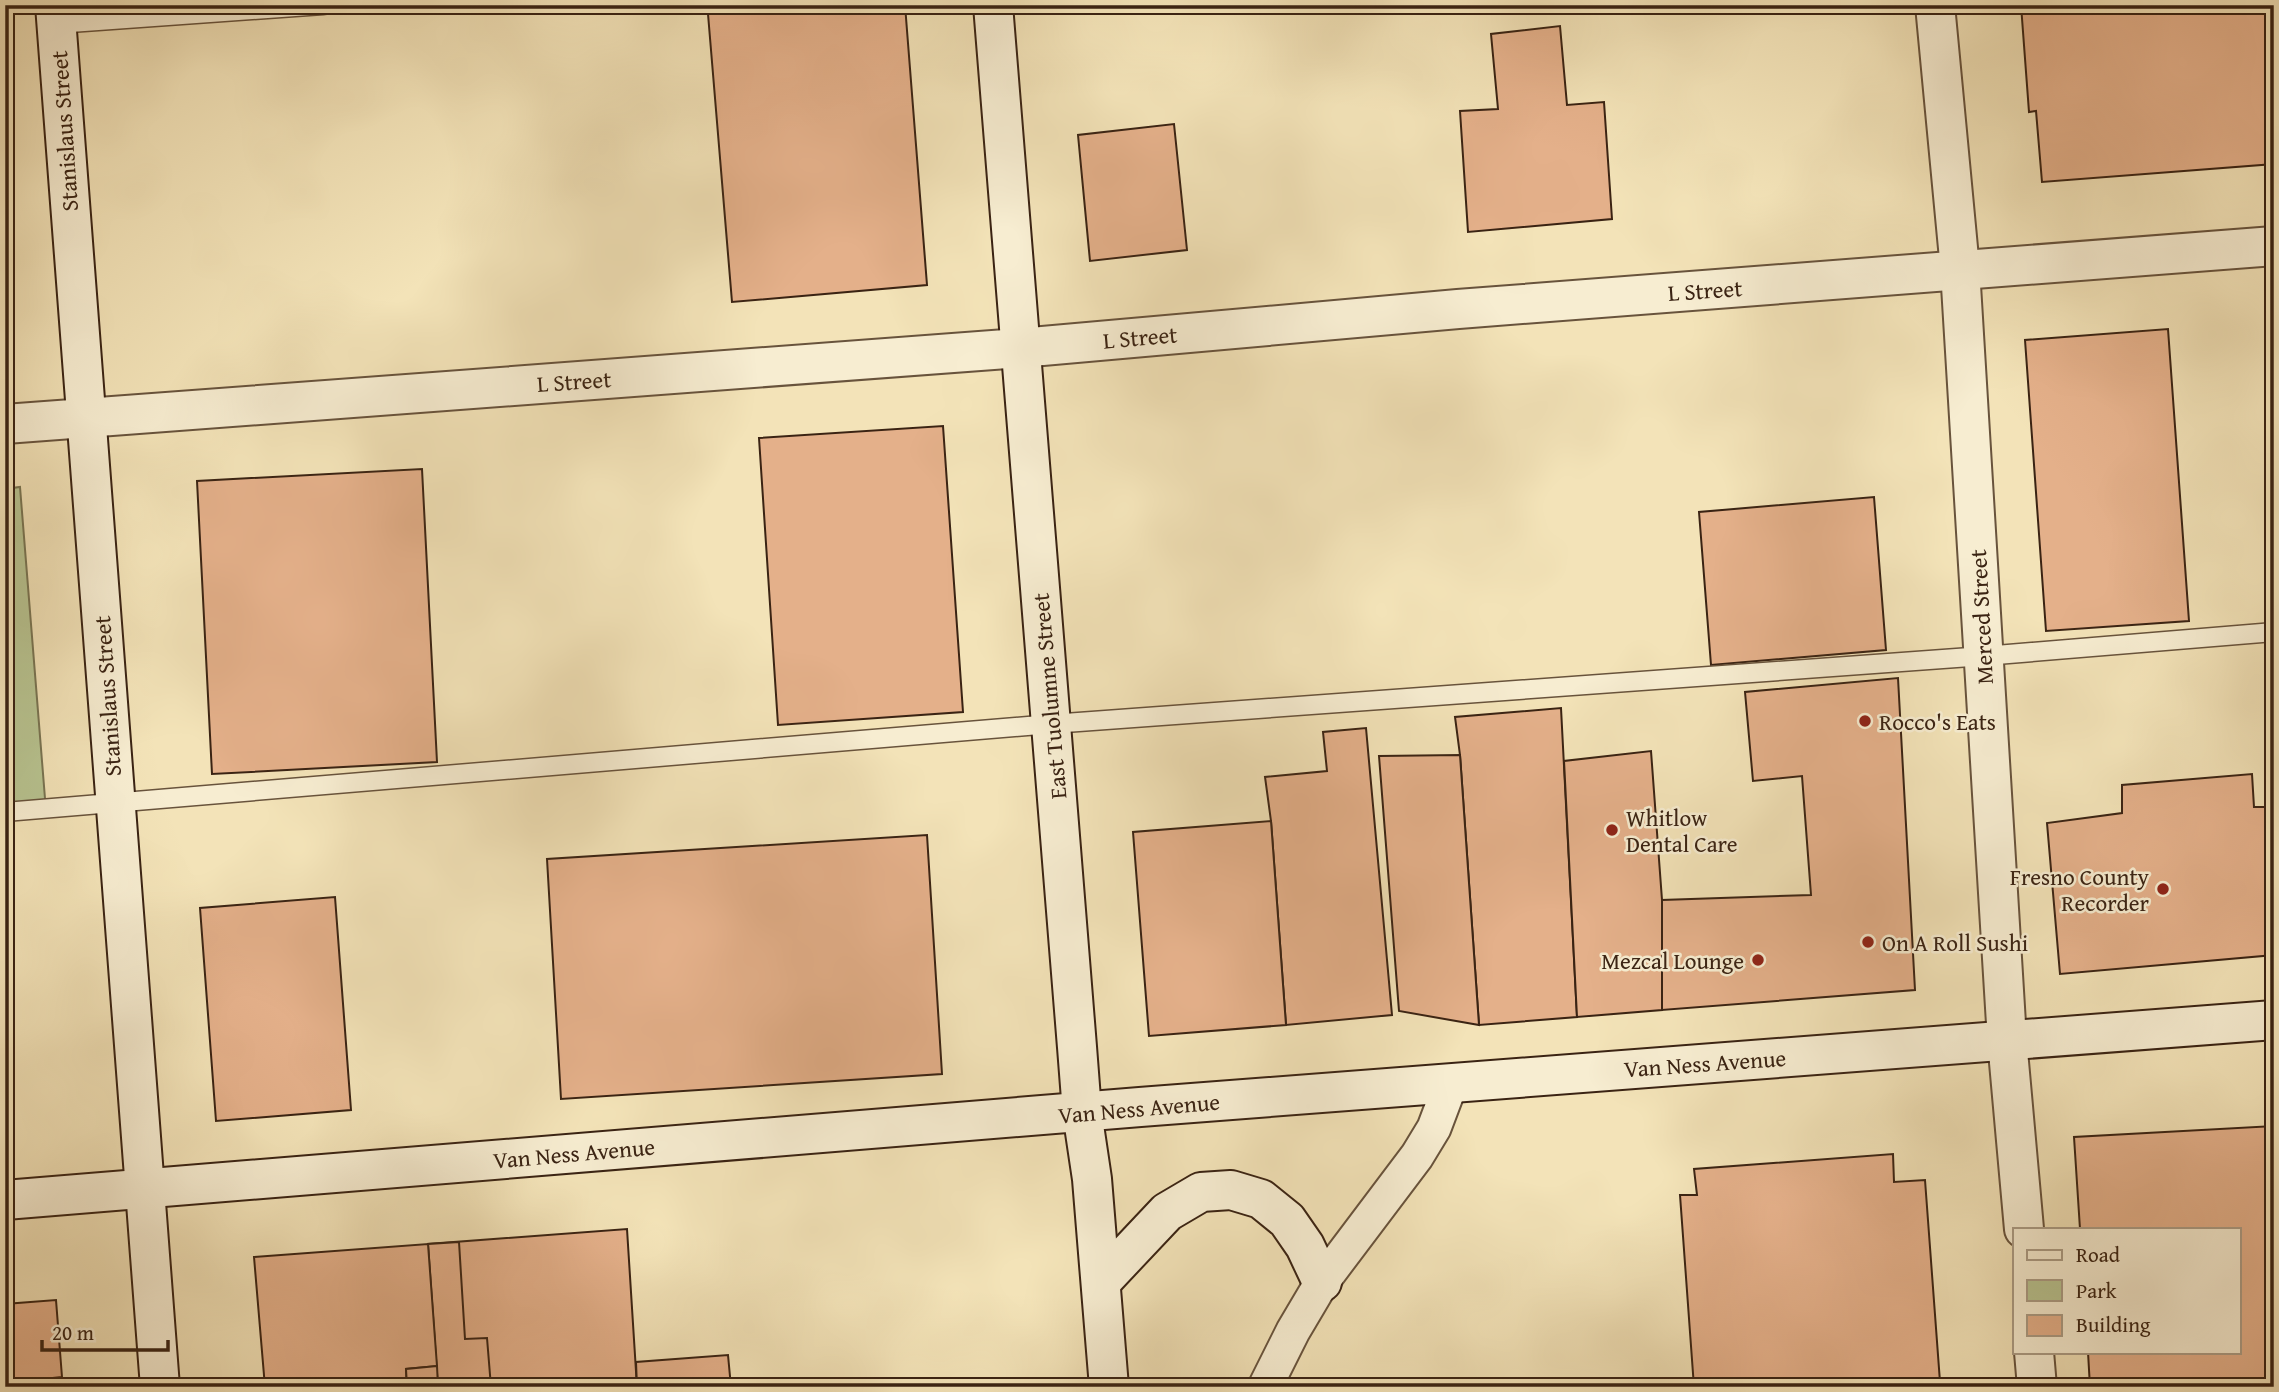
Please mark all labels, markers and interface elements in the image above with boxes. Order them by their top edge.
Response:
street label: Stanislaus Street [42,50,86,212]
street label: L Street [1667,271,1743,309]
street label: L Street [1101,317,1179,357]
street label: L Street [536,362,612,400]
street label: Merced Street [1961,549,2001,685]
street label: East Tuolumne Street [1024,592,1074,800]
street label: Stanislaus Street [85,615,129,777]
place label: Rocco's Eats [1879,705,1996,738]
marker: Rocco's Eats [1857,713,1873,729]
place label: Whitlow Dental Care [1626,801,1738,860]
marker: Whitlow Dental Care [1604,822,1620,838]
place label: Fresno County Recorder [2010,860,2150,919]
marker: Fresno County Recorder [2155,881,2171,897]
place label: On A Roll Sushi [1882,926,2028,959]
marker: On A Roll Sushi [1860,934,1876,950]
place label: Mezcal Lounge [1601,944,1744,977]
marker: Mezcal Lounge [1750,952,1766,968]
street label: Van Ness Avenue [1623,1041,1787,1085]
street label: Van Ness Avenue [1057,1084,1221,1132]
street label: Van Ness Avenue [492,1129,656,1177]
legend [2013,1228,2240,1354]
text: Road [2076,1239,2121,1270]
text: Park [2076,1275,2117,1306]
scale bar [42,1308,168,1352]
text: Building [2076,1309,2151,1340]
text: 20 m [52,1317,94,1348]

